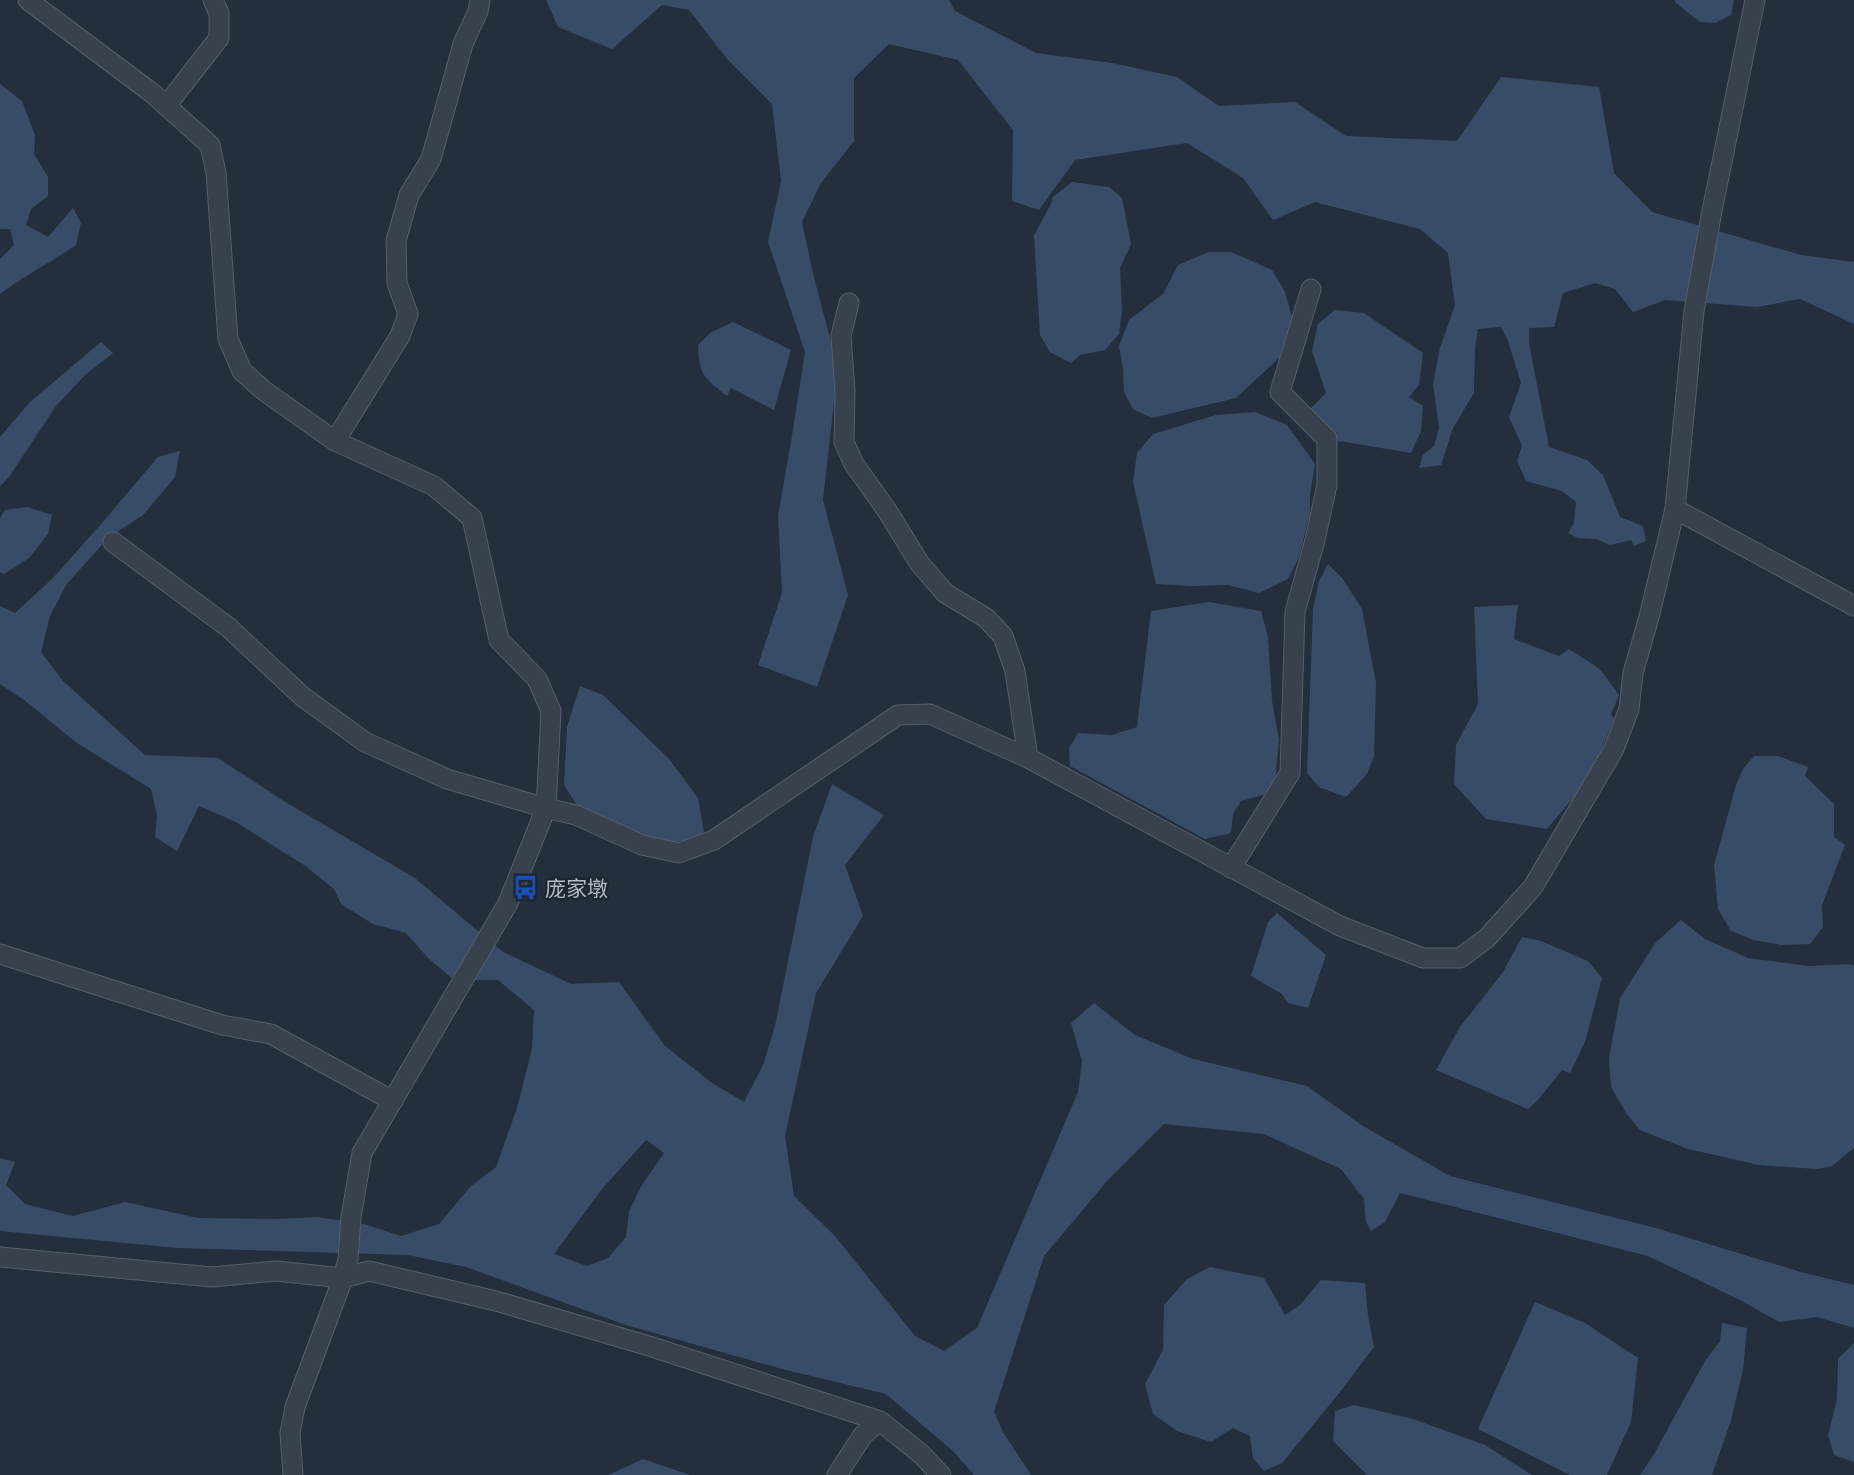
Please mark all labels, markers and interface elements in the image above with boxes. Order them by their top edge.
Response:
bus stop icon: 庞家墩 [511,874,539,902]
place label: 庞家墩 [545,877,608,900]

